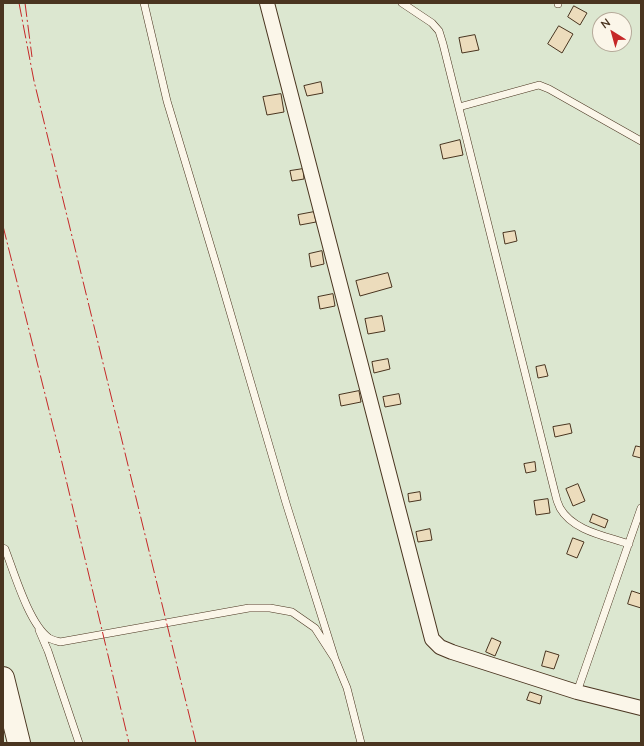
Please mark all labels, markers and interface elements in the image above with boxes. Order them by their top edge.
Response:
north arrow [592,12,632,52]
text: N [598,15,613,31]

